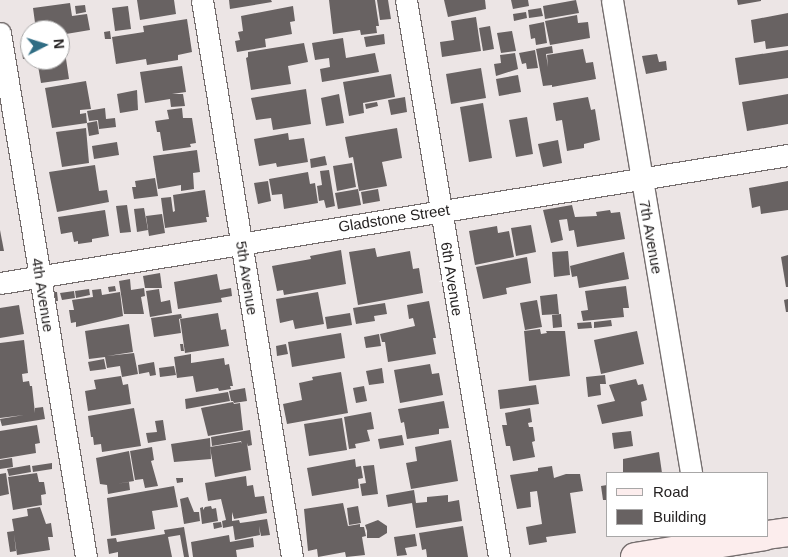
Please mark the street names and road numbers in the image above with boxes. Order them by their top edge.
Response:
street label: 7th Avenue [636,198,666,276]
street label: Gladstone Street [337,200,451,236]
street label: 5th Avenue [232,239,262,317]
street label: 6th Avenue [437,240,467,318]
street label: 4th Avenue [28,256,58,334]

